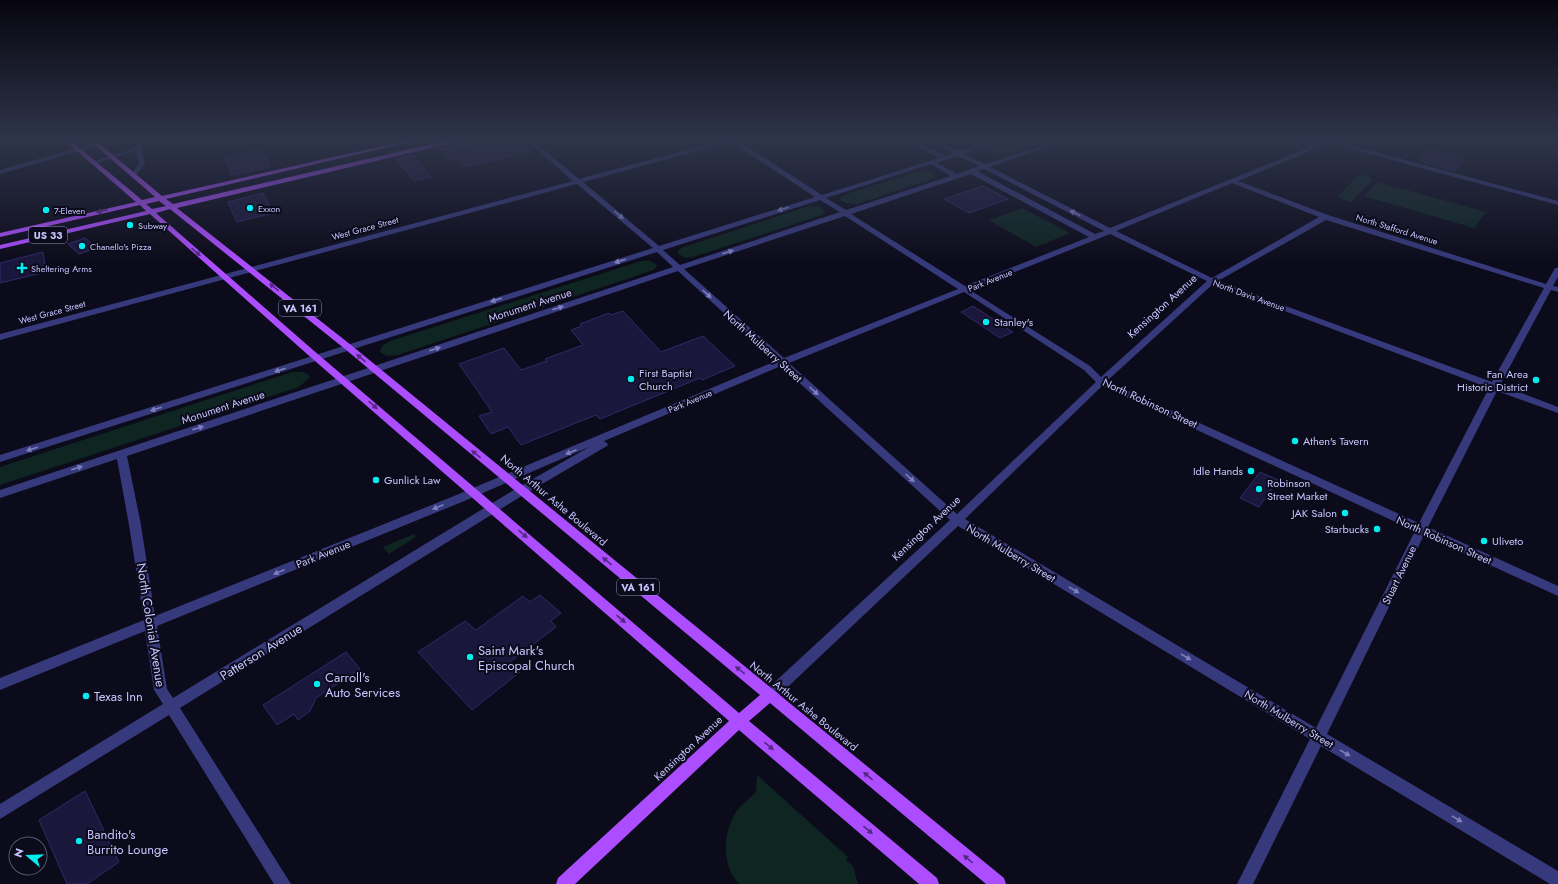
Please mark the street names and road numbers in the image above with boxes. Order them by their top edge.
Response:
street label: North Stafford Avenue [1354,210,1440,248]
street label: West Grace Street [330,213,401,243]
road number: US 33 [29,227,67,243]
street label: Park Avenue [966,265,1014,295]
street label: Kensington Avenue [1124,270,1201,342]
street label: North Davis Avenue [1211,276,1287,314]
street label: Monument Avenue [486,284,574,326]
street label: West Grace Street [17,297,88,327]
road number: VA 161 [279,300,321,316]
street label: North Mulberry Street [720,306,806,386]
street label: North Robinson Street [1100,374,1200,432]
street label: Monument Avenue [179,386,267,428]
street label: Park Avenue [666,386,714,416]
street label: North Arthur Ashe Boulevard [497,451,611,549]
street label: Kensington Avenue [888,492,964,564]
street label: North Robinson Street [1394,512,1495,568]
street label: North Mulberry Street [963,520,1059,586]
street label: Park Avenue [293,536,353,572]
street label: Stuart Avenue [1378,543,1420,607]
street label: North Colonial Avenue [132,562,170,689]
road number: VA 161 [617,579,659,595]
street label: Patterson Avenue [216,619,306,685]
street label: North Arthur Ashe Boulevard [747,657,861,755]
street label: North Mulberry Street [1241,686,1337,752]
street label: Kensington Avenue [650,712,726,784]

